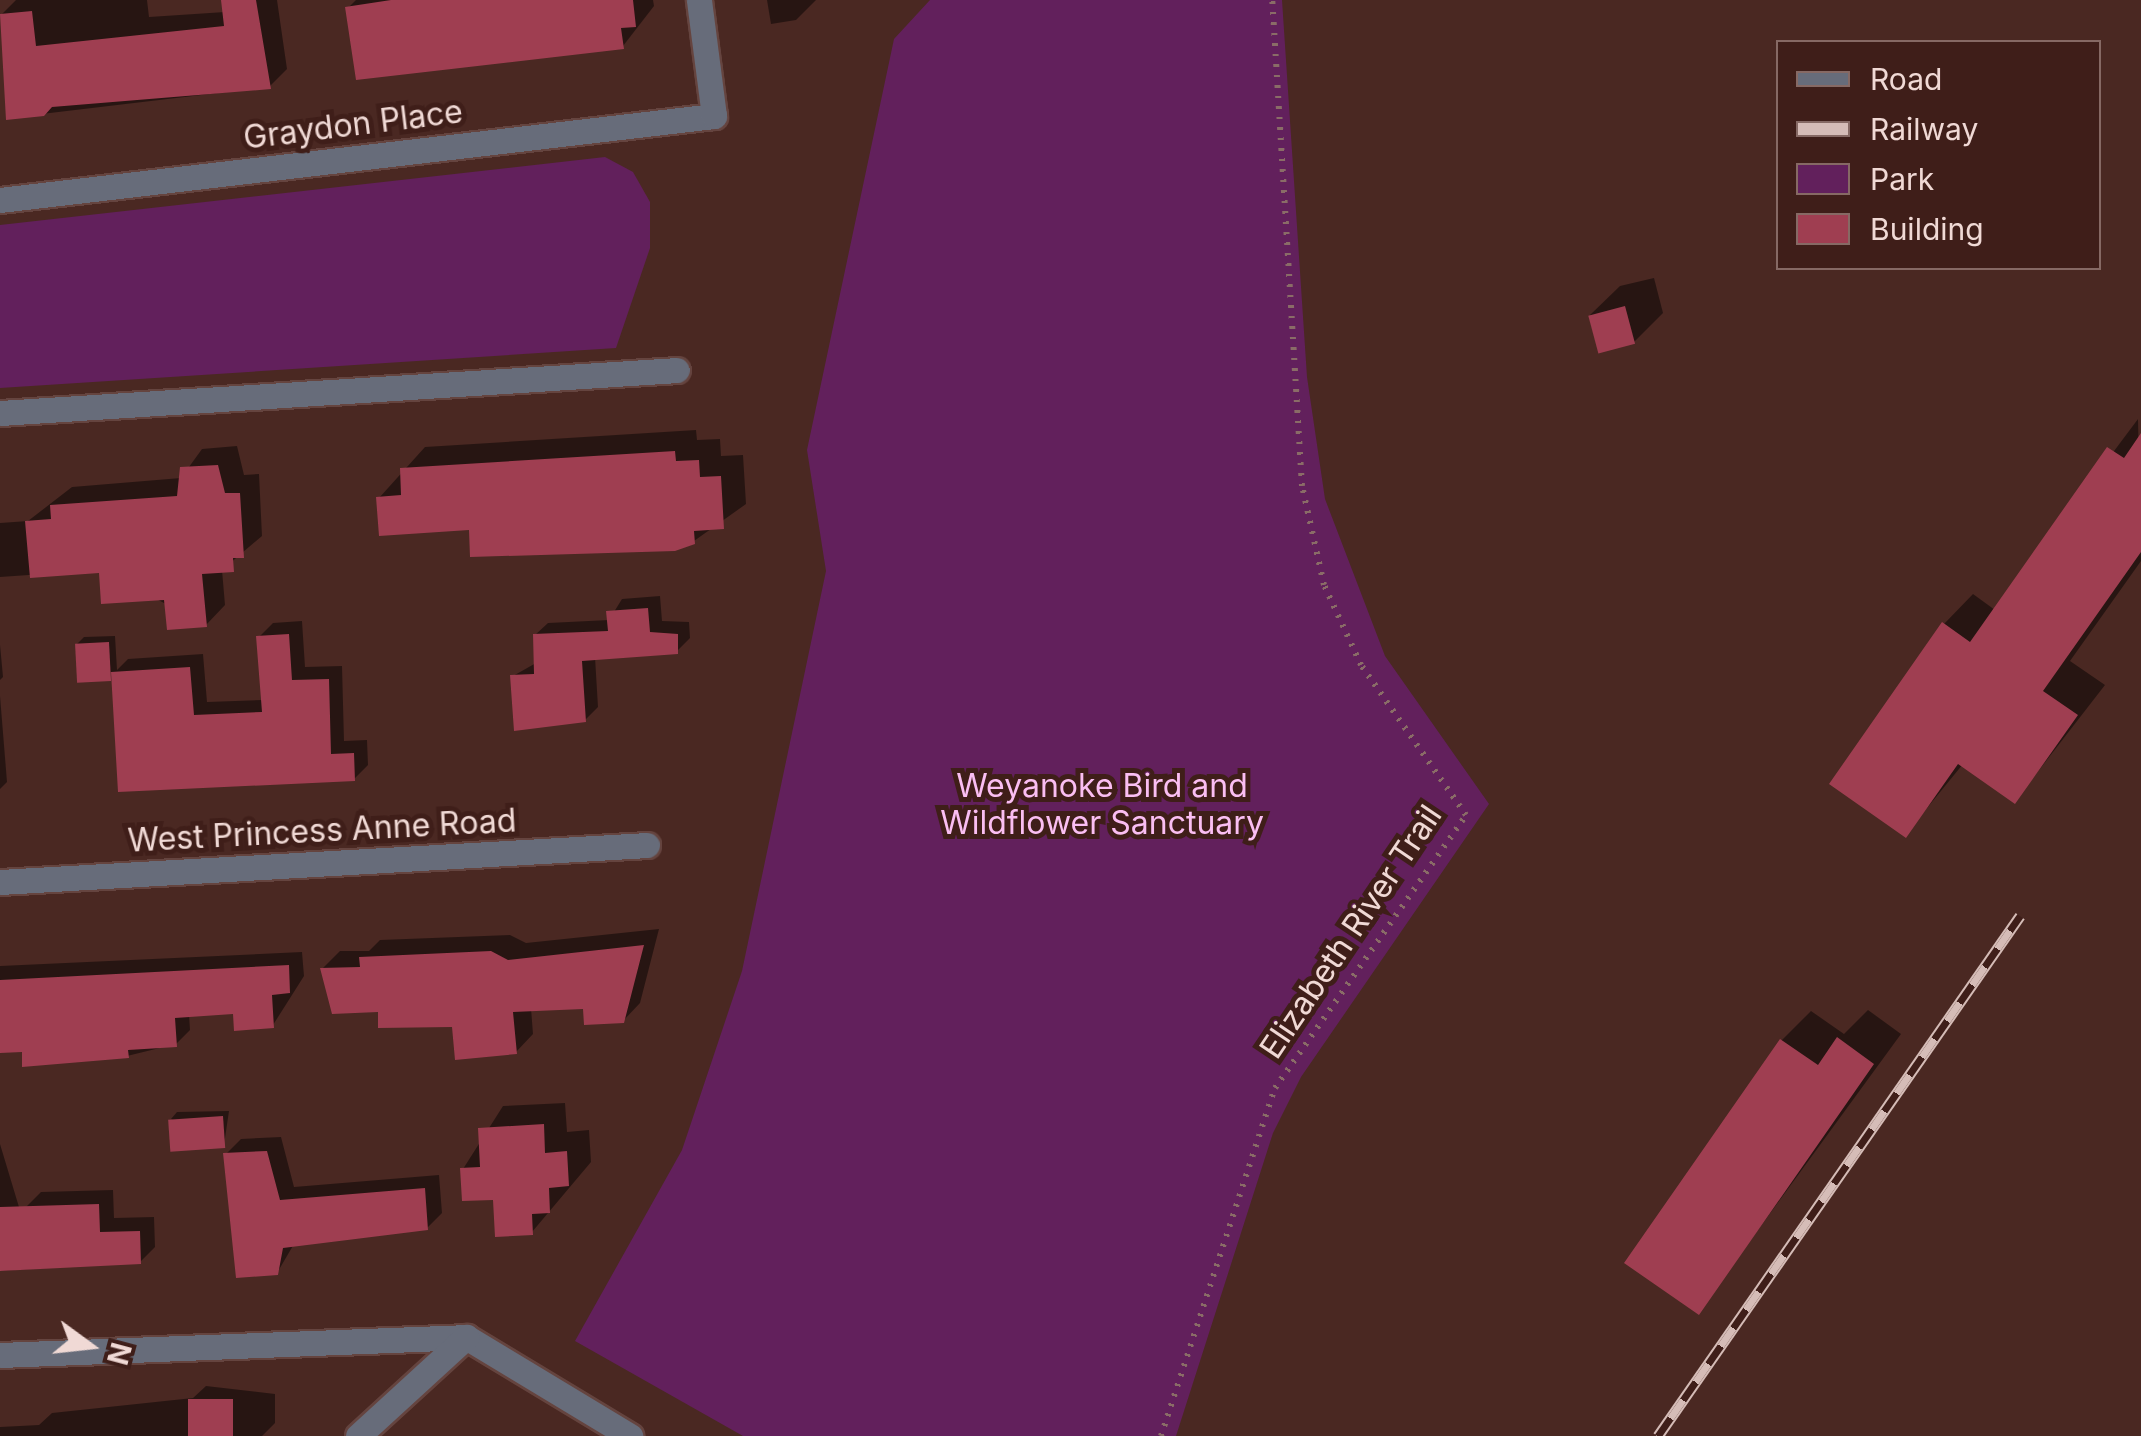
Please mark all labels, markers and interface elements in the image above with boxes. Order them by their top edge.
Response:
legend [1776,40,2101,270]
text: Road [1870,61,1942,97]
street label: Graydon Place [241,93,465,157]
text: Railway [1870,111,1978,147]
text: Park [1870,161,1934,197]
text: Building [1870,211,1984,247]
park label: Weyanoke Bird and Wildflower Sanctuary [940,768,1264,843]
street label: Elizabeth River Trail [1252,798,1450,1066]
street label: West Princess Anne Road [127,802,517,860]
north arrow [40,1296,140,1396]
text: N [100,1339,138,1368]

